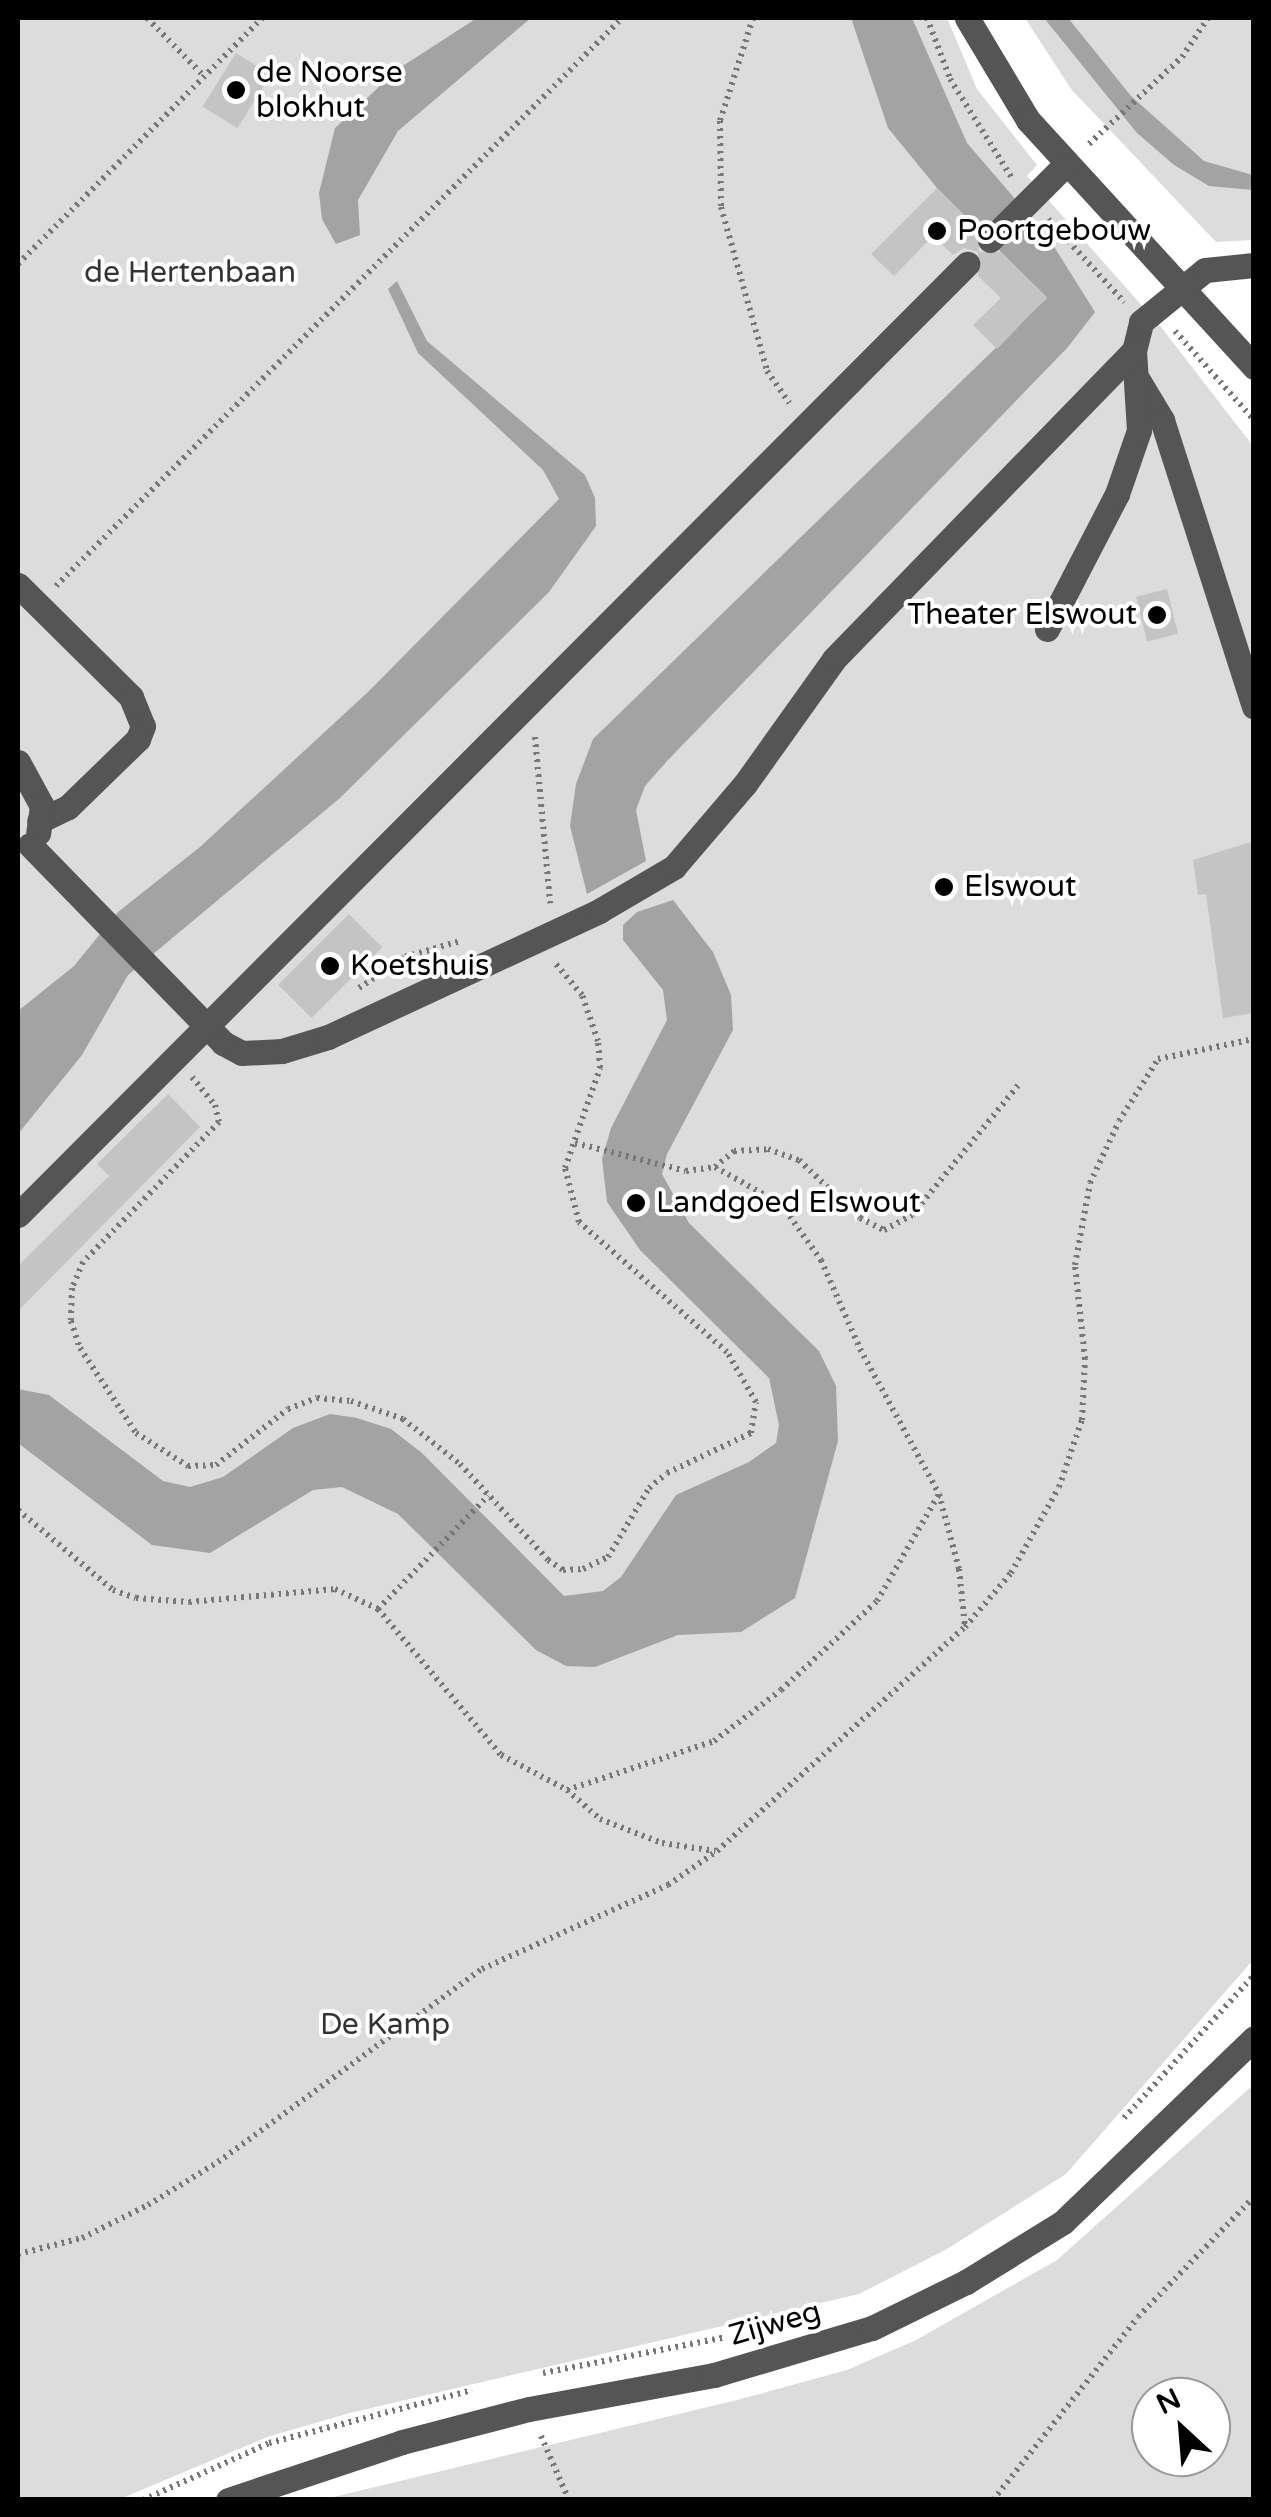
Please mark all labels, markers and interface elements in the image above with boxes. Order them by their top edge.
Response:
place label: de Noorse blokhut [256,55,403,126]
marker: de Noorse blokhut [225,79,247,101]
place label: Poortgebouw [957,213,1151,249]
marker: Poortgebouw [926,220,948,242]
park label: de Hertenbaan [84,255,296,291]
place label: Theater Elswout [907,597,1137,633]
marker: Theater Elswout [1146,604,1168,626]
place label: Elswout [964,869,1076,905]
marker: Elswout [933,876,955,898]
place label: Koetshuis [350,948,489,984]
marker: Koetshuis [319,955,341,977]
place label: Landgoed Elswout [656,1185,921,1221]
marker: Landgoed Elswout [625,1192,647,1214]
park label: De Kamp [320,2007,450,2043]
street label: Zijweg [725,2294,825,2354]
north arrow [1131,2377,1231,2477]
text: N [1151,2382,1186,2422]

